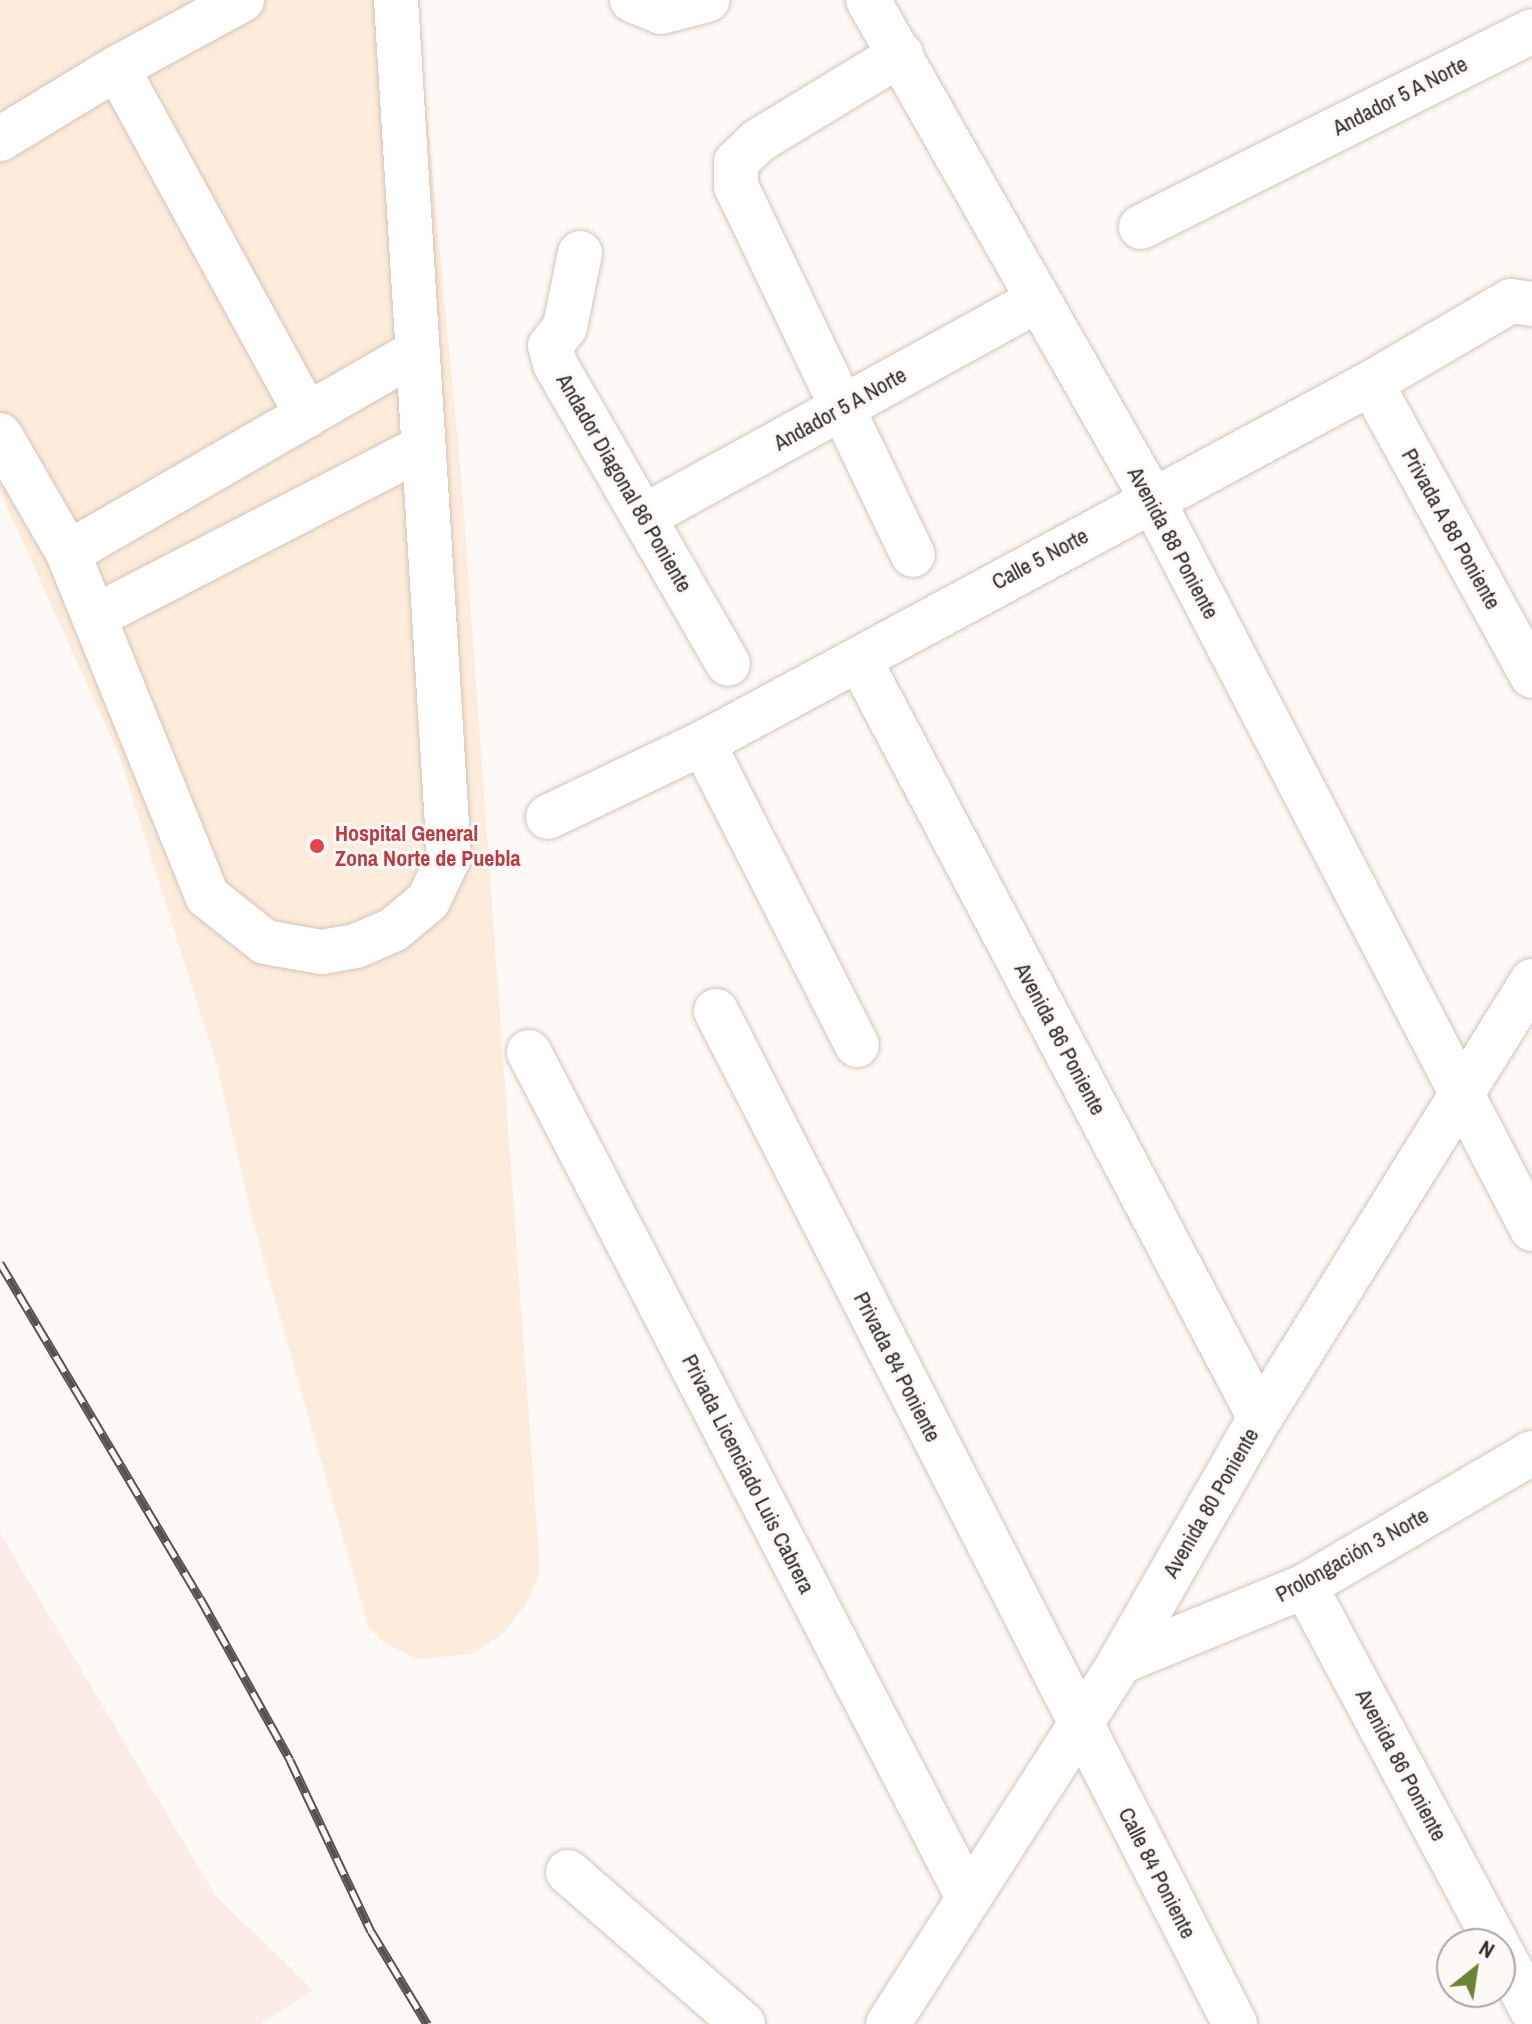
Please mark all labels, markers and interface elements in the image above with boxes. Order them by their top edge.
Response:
street label: Andador 5 A Norte [1327,50,1473,142]
street label: Andador 5 A Norte [768,361,912,457]
street label: Andador Diagonal 86 Poniente [551,369,697,597]
street label: Privada A 88 Poniente [1395,443,1507,615]
street label: Avenida 88 Poniente [1122,463,1224,623]
street label: Calle 5 Norte [987,523,1093,595]
place label: Hospital General Zona Norte de Puebla [335,820,520,872]
marker: Hospital General Zona Norte de Puebla [306,835,328,857]
street label: Avenida 86 Poniente [1009,959,1111,1119]
street label: Privada 84 Poniente [848,1288,946,1446]
street label: Privada Licenciado Luis Cabrera [676,1350,820,1598]
street label: Avenida 80 Poniente [1158,1424,1264,1582]
street label: Prolongación 3 Norte [1271,1502,1433,1608]
street label: Avenida 86 Poniente [1350,1685,1452,1845]
street label: Calle 84 Poniente [1113,1803,1201,1943]
north arrow [1436,1928,1516,2008]
text: N [1474,1933,1500,1965]

